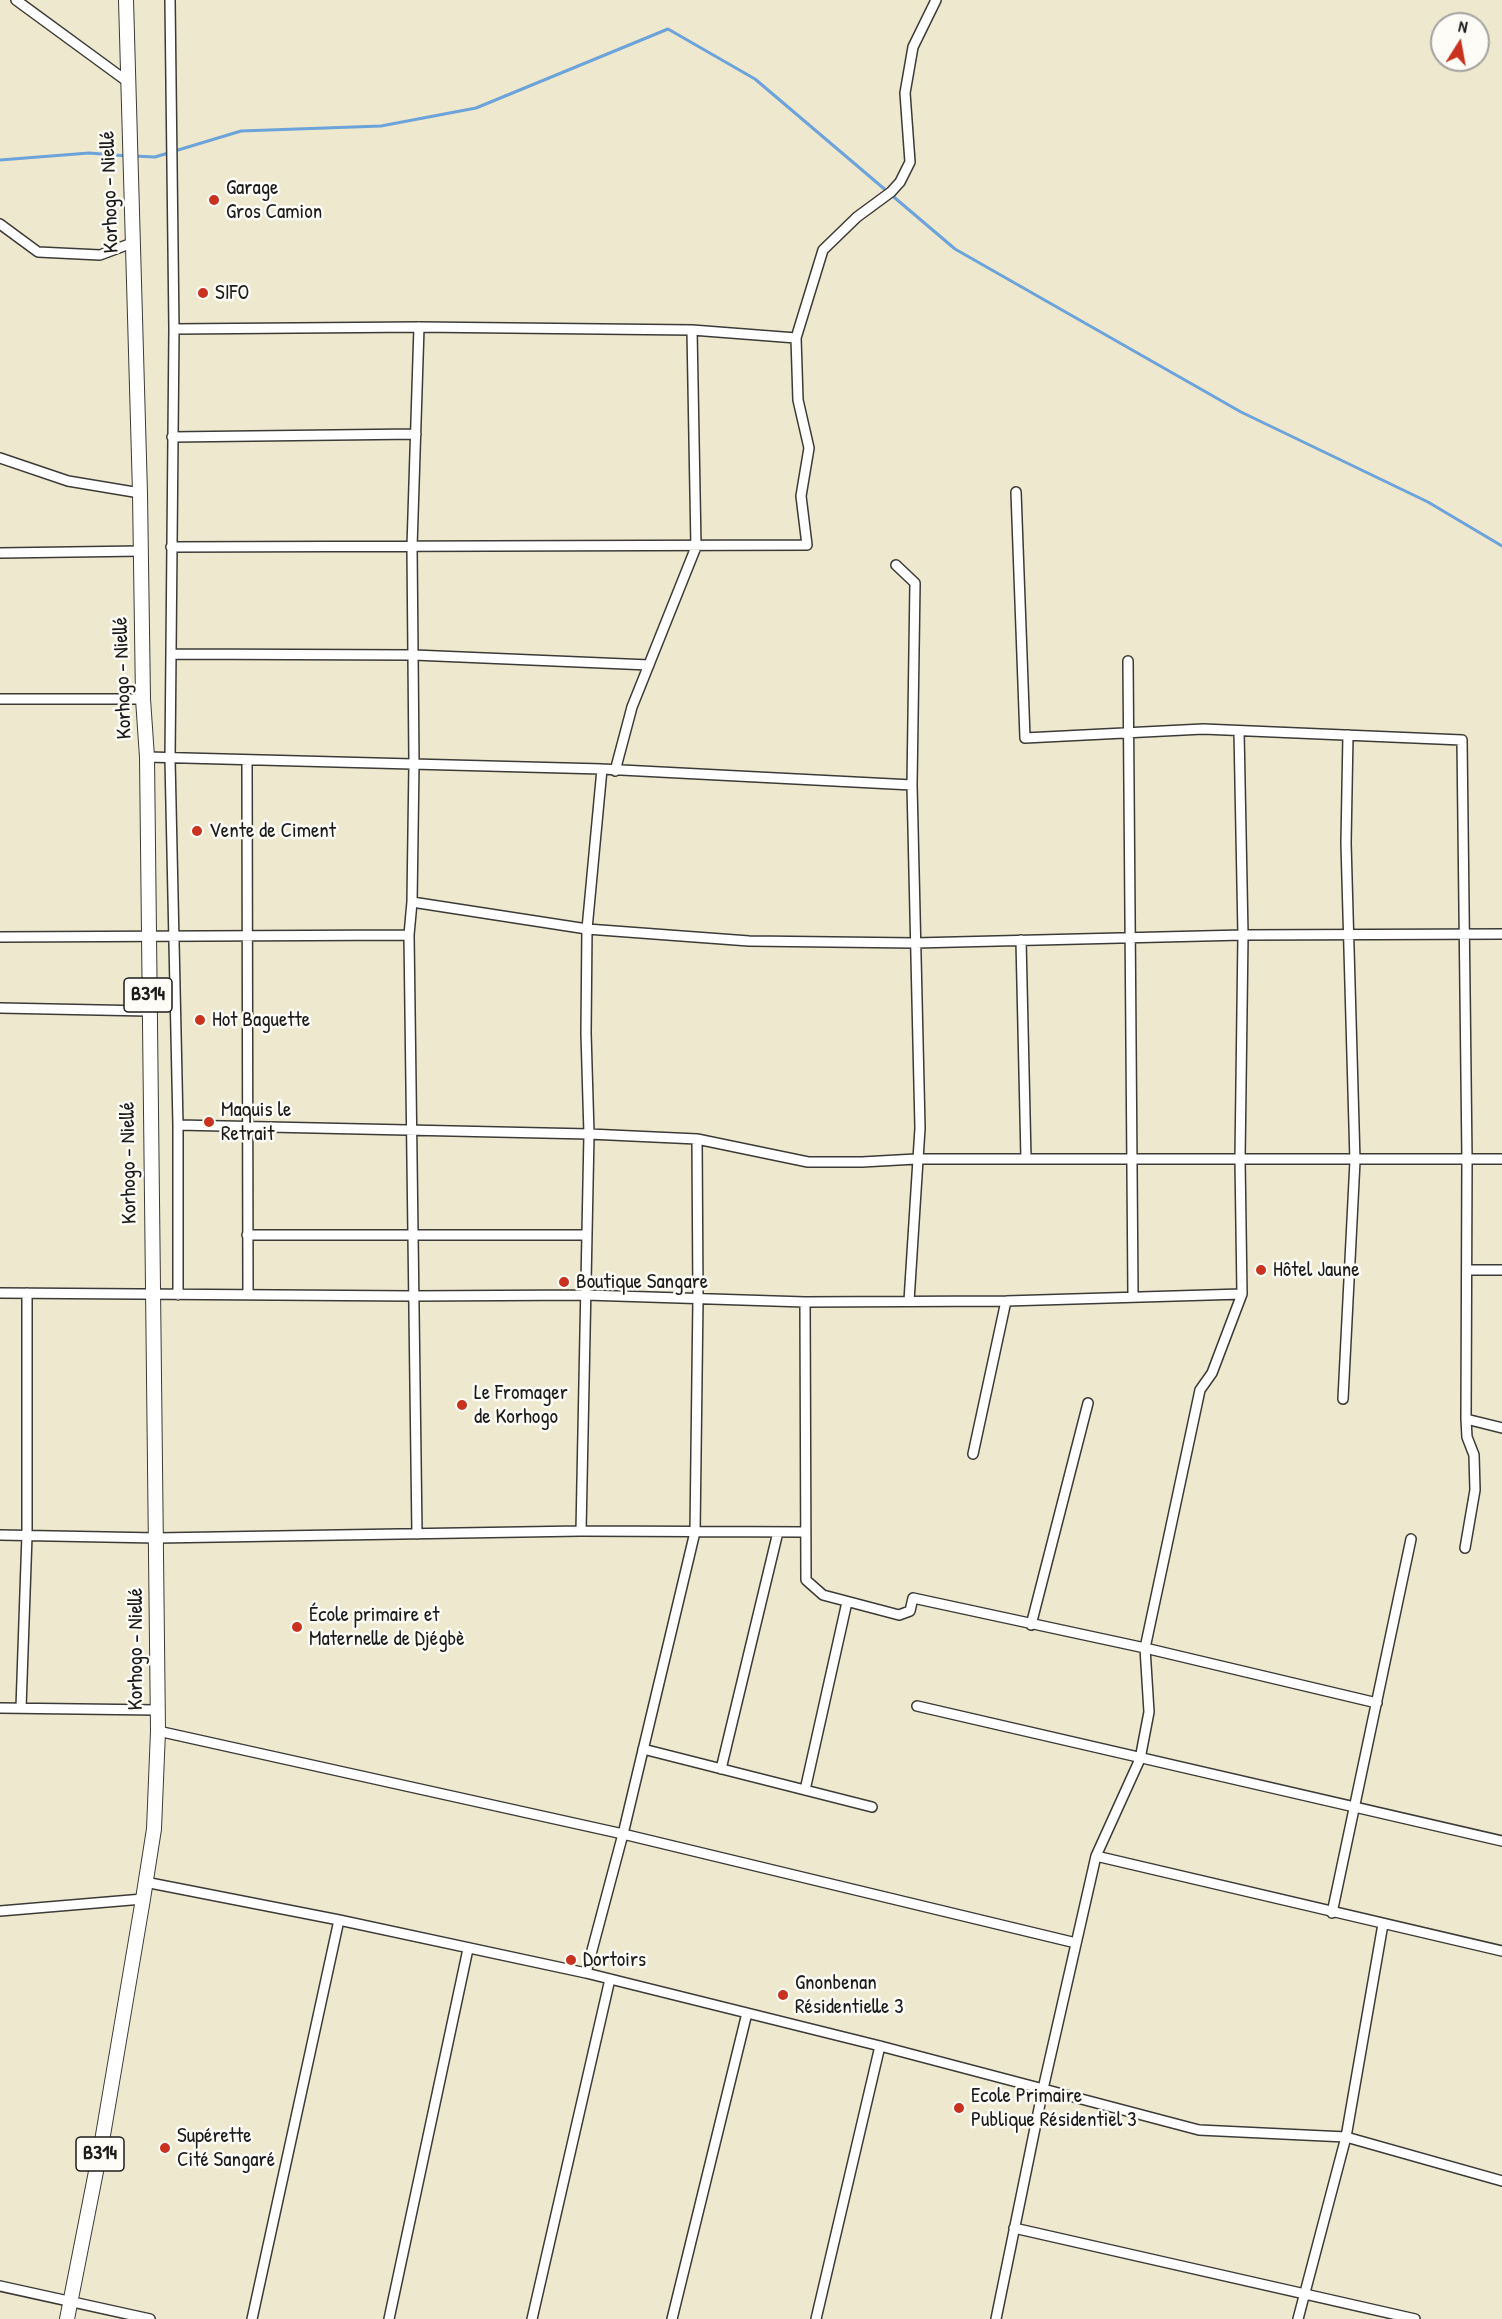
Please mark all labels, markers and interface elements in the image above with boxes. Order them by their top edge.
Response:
north arrow [1430,12,1490,72]
text: N [1457,15,1469,38]
street label: Korhogo - Niellé [95,130,125,254]
place label: Garage Gros Camion [226,175,322,225]
marker: Garage Gros Camion [207,193,221,207]
place label: SIFO [215,280,249,306]
marker: SIFO [196,286,210,300]
street label: Korhogo - Niellé [108,616,138,740]
place label: Vente de Ciment [209,818,336,844]
marker: Vente de Ciment [190,824,204,838]
road number: B314 [124,978,172,1012]
place label: Hot Baguette [212,1007,310,1033]
marker: Hot Baguette [193,1013,207,1027]
place label: Maquis le Retrait [221,1097,291,1147]
street label: Korhogo - Niellé [115,1102,143,1224]
marker: Maquis le Retrait [202,1115,216,1129]
place label: Hôtel Jaune [1273,1257,1360,1283]
marker: Hôtel Jaune [1254,1263,1268,1277]
place label: Boutique Sangare [576,1269,708,1295]
marker: Boutique Sangare [557,1275,571,1289]
place label: Le Fromager de Korhogo [474,1380,568,1430]
marker: Le Fromager de Korhogo [455,1398,469,1412]
street label: Korhogo - Niellé [123,1588,149,1710]
place label: École primaire et Maternelle de Djégbè [309,1602,464,1652]
marker: École primaire et Maternelle de Djégbè [290,1620,304,1634]
place label: Dortoirs [583,1947,646,1973]
marker: Dortoirs [564,1953,578,1967]
place label: Gnonbenan Résidentielle 3 [795,1970,904,2020]
marker: Gnonbenan Résidentielle 3 [776,1988,790,2002]
place label: Ecole Primaire Publique Résidentiel 3 [971,2083,1137,2133]
marker: Ecole Primaire Publique Résidentiel 3 [952,2101,966,2115]
place label: Supérette Cité Sangaré [177,2123,275,2173]
road number: B314 [76,2137,124,2171]
marker: Supérette Cité Sangaré [158,2141,172,2155]

